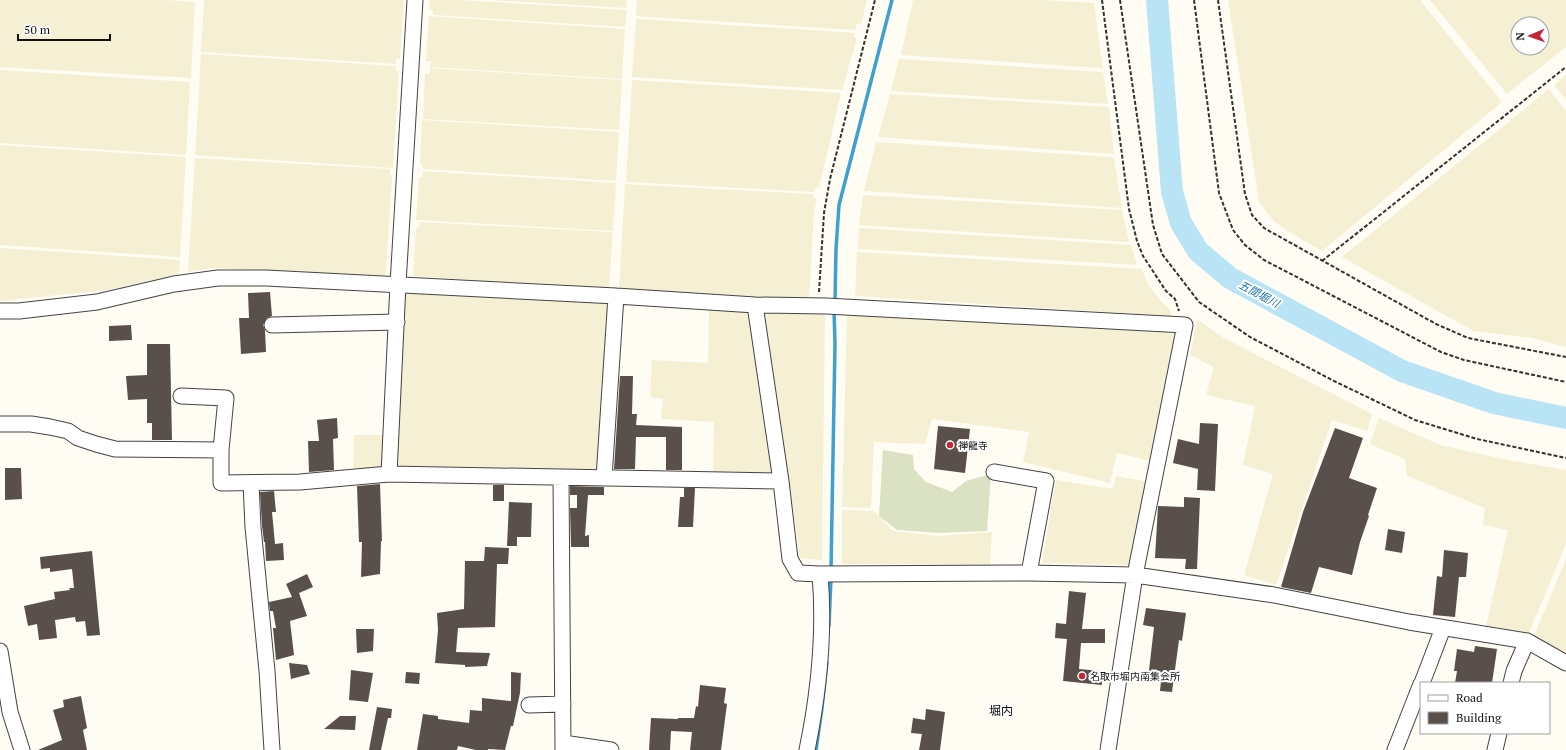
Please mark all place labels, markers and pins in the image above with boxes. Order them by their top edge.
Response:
place label: 禅龍寺 [958,439,988,452]
marker: 禅龍寺 [945,440,955,450]
place label: 名取市堀内南集会所 [1090,670,1180,683]
marker: 名取市堀内南集会所 [1077,671,1087,681]

